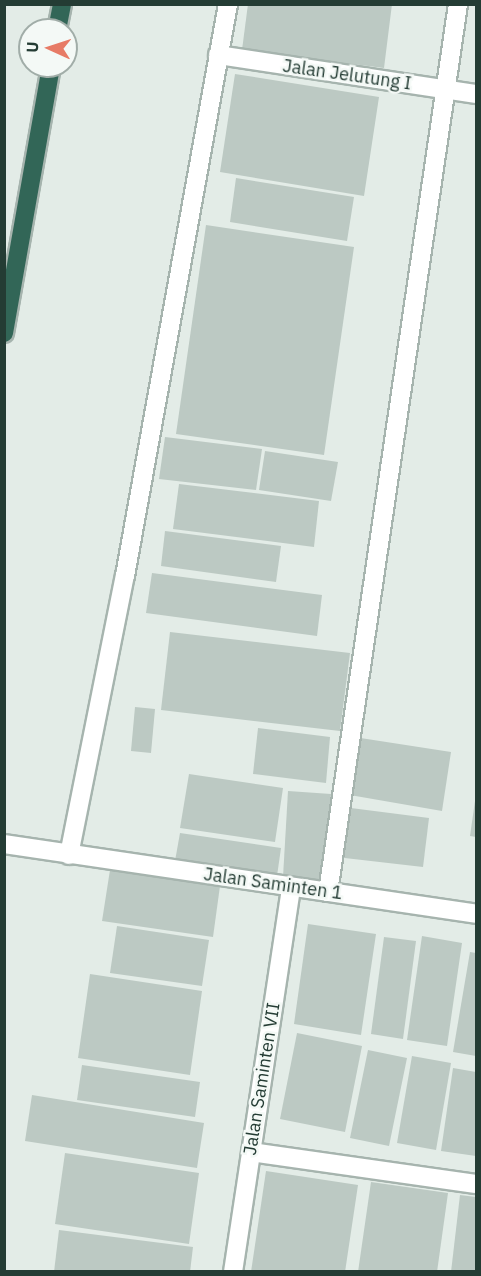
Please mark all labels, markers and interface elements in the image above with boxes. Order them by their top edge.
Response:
north arrow [18,18,78,78]
text: U [22,41,42,53]
street label: Jalan Jelutung I [281,55,413,95]
street label: Jalan Saminten 1 [202,864,344,904]
street label: Jalan Saminten VII [239,1001,285,1157]

